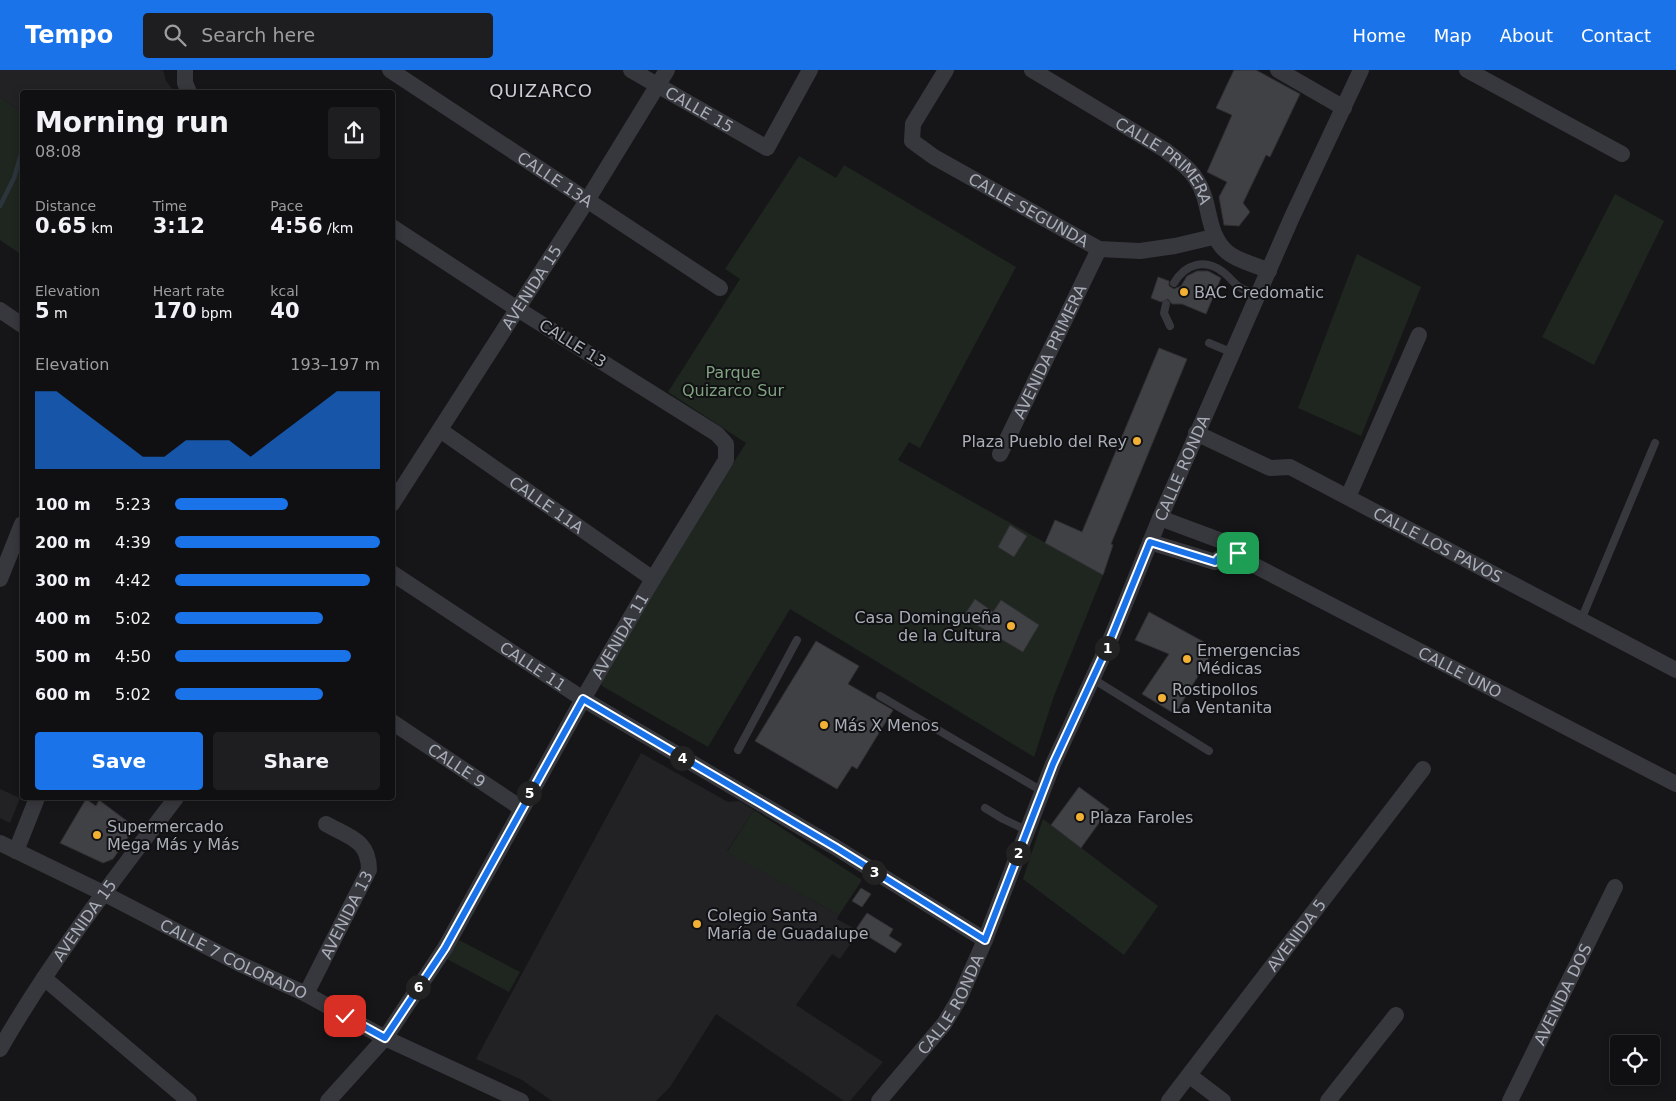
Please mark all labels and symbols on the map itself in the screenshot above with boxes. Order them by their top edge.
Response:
district label: QUIZARCO [489,80,593,101]
street label: CALLE 15 [662,83,737,137]
street label: CALLE PRIMERA [1112,113,1215,207]
street label: CALLE 13A [514,148,596,211]
street label: CALLE SEGUNDA [965,169,1092,251]
street label: AVENIDA 15 [498,242,566,333]
street label: AVENIDA PRIMERA [1010,281,1090,422]
place label: BAC Credomatic [1194,283,1324,302]
marker: BAC Credomatic [1178,286,1190,298]
street label: CALLE 13 [536,315,610,371]
park label: Parque Quizarco Sur [682,363,785,400]
street label: CALLE RONDA [1151,412,1214,524]
place label: Plaza Pueblo del Rey [962,432,1127,451]
marker: Plaza Pueblo del Rey [1131,435,1143,447]
street label: CALLE 11A [505,472,587,538]
street label: CALLE LOS PAVOS [1370,503,1506,587]
pin [1217,532,1259,574]
street label: AVENIDA 11 [588,590,653,682]
place label: Casa Domingueña de la Cultura [854,608,1001,645]
marker: Casa Domingueña de la Cultura [1005,620,1017,632]
pin: 1 [1094,636,1120,660]
street label: CALLE 11 [496,638,570,695]
place label: Emergencias Médicas [1197,641,1300,678]
street label: CALLE UNO [1415,643,1505,702]
marker: Emergencias Médicas [1181,653,1193,665]
place label: Rostipollos La Ventanita [1172,680,1272,717]
marker: Rostipollos La Ventanita [1156,692,1168,704]
place label: Más X Menos [834,716,939,735]
marker: Más X Menos [818,719,830,731]
street label: CALLE 9 [424,740,489,792]
pin: 4 [670,746,694,770]
pin: 5 [516,780,542,806]
place label: Plaza Faroles [1090,808,1193,827]
marker: Plaza Faroles [1074,811,1086,823]
place label: Supermercado Mega Más y Más [107,817,239,854]
marker: Supermercado Mega Más y Más [91,829,103,841]
pin: 2 [1006,840,1030,866]
pin: 3 [862,860,886,884]
street label: AVENIDA 13 [317,868,377,962]
street label: AVENIDA 15 [49,876,121,965]
street label: AVENIDA 5 [1263,895,1330,975]
place label: Colegio Santa María de Guadalupe [707,906,869,943]
street label: CALLE 7 COLORADO [157,915,310,1003]
marker: Colegio Santa María de Guadalupe [691,918,703,930]
street label: AVENIDA DOS [1530,940,1596,1048]
street label: CALLE RONDA [913,951,988,1058]
pin: 6 [406,974,430,1000]
pin [324,995,366,1037]

